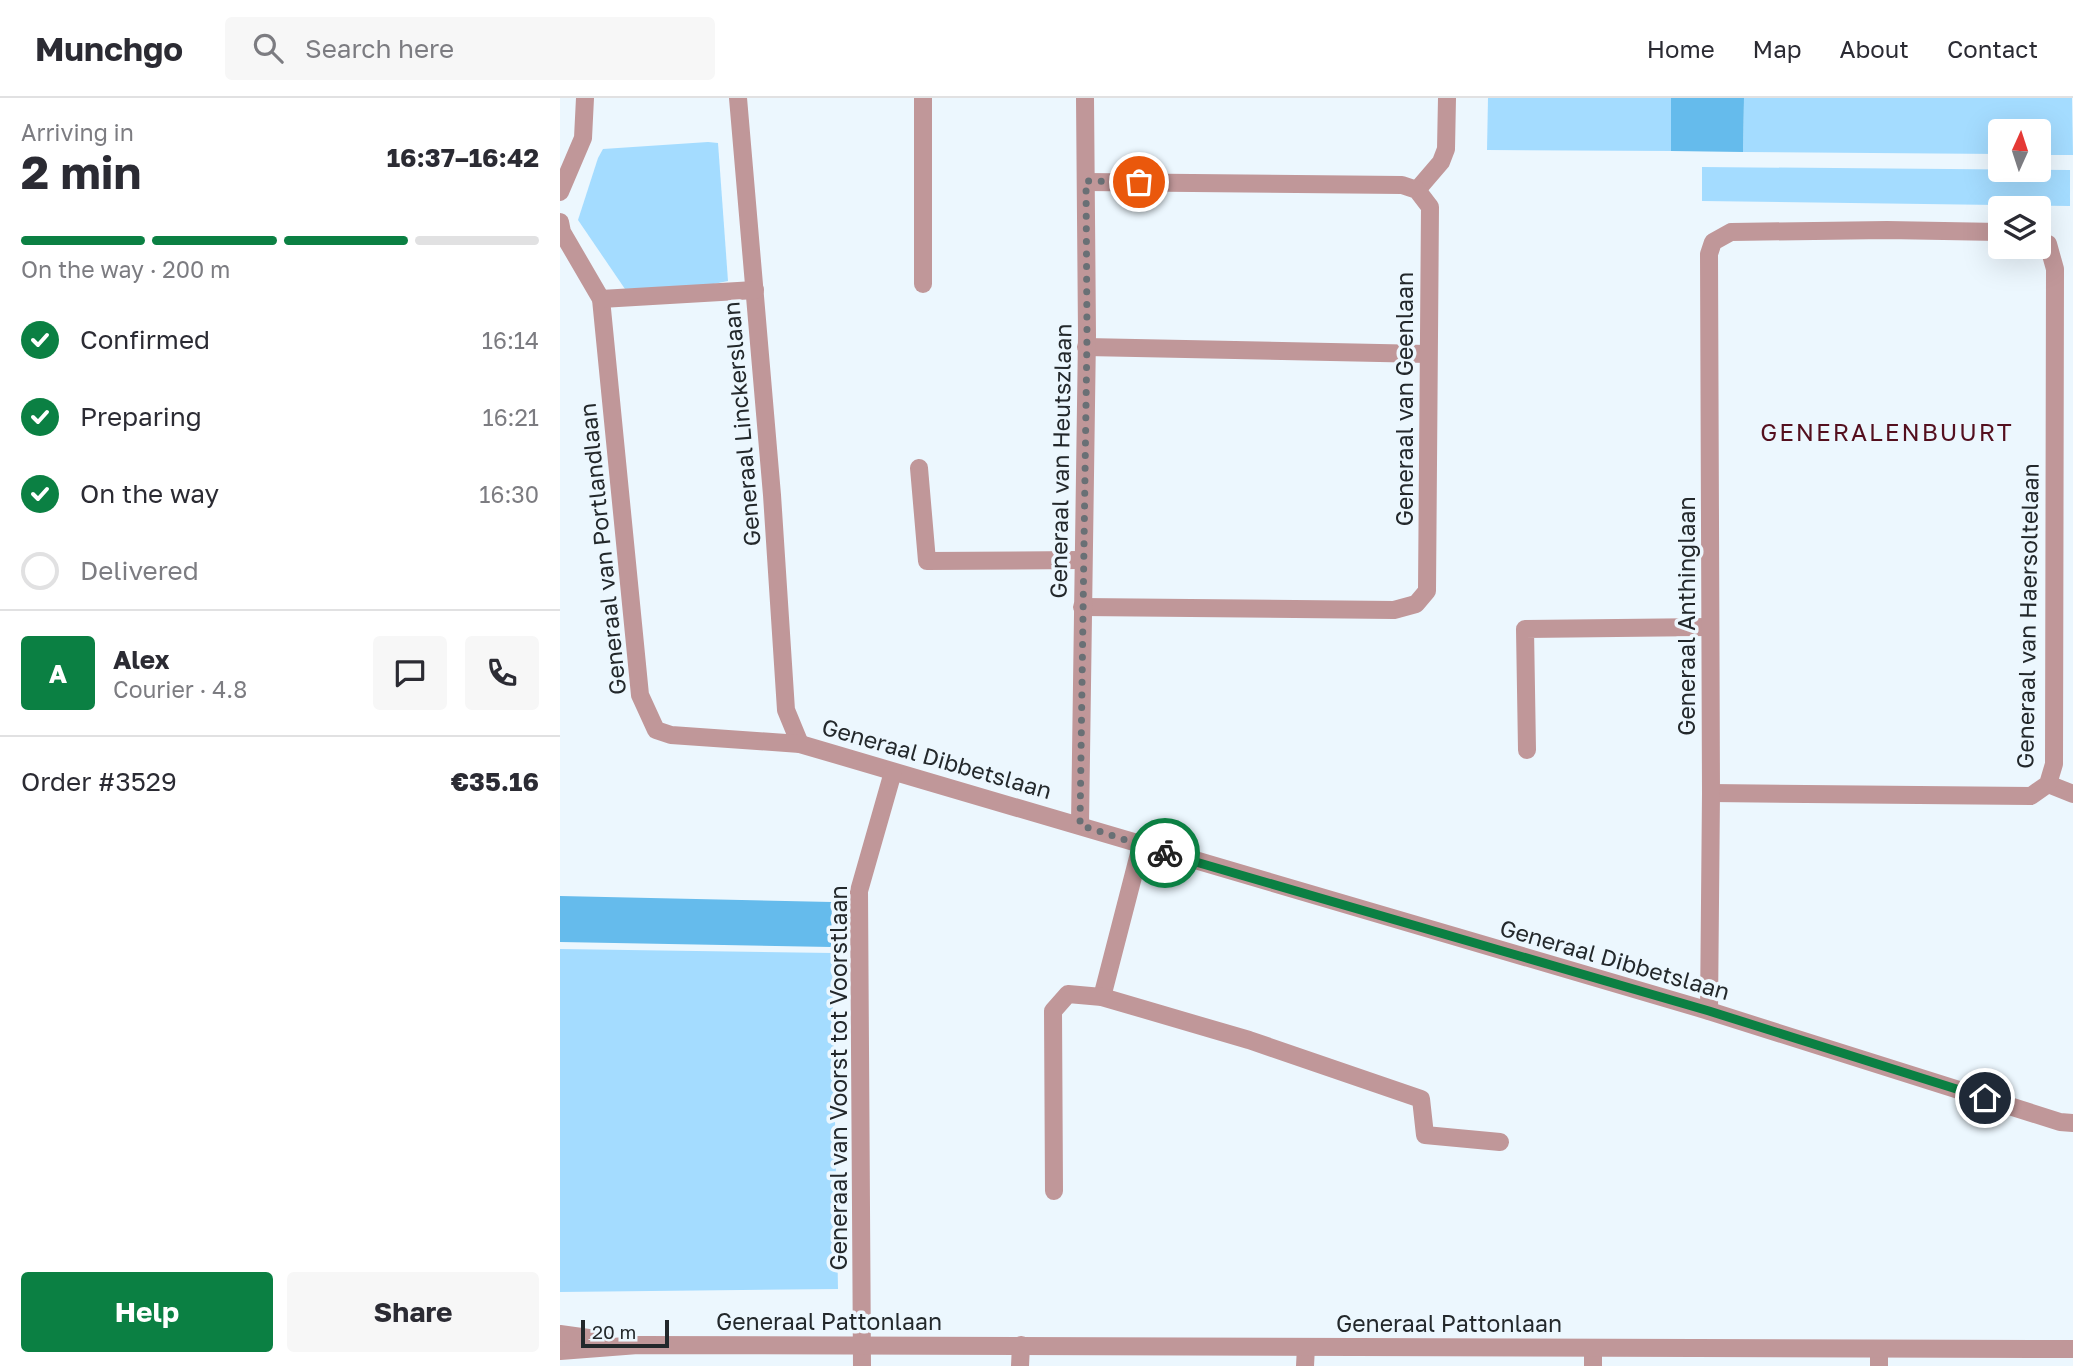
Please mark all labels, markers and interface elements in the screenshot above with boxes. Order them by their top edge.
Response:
search box [225,17,715,80]
text: Munchgo [35,29,183,68]
icon: search [249,29,287,67]
text: Search here [305,33,454,64]
text: Home [1647,34,1715,63]
text: Map [1753,34,1802,63]
text: About [1840,34,1909,63]
text: Contact [1947,34,2038,63]
text: Arriving in [21,118,134,146]
north arrow [1988,119,2051,182]
map controls [1988,119,2051,259]
text: 16:37–16:42 [387,142,539,173]
text: 2 min [21,144,141,199]
pin [1109,152,1169,212]
icon: bag [1120,163,1158,201]
button: layers [1988,196,2051,259]
text: On the way · 200 m [21,255,230,283]
street label: Generaal van Geenlaan [1390,272,1418,526]
street label: Generaal Linckerslaan [716,301,766,547]
icon: check [21,321,59,359]
street label: Generaal van Heutszlaan [1044,323,1076,599]
text: Confirmed [80,324,210,355]
text: 16:14 [482,326,539,354]
icon: check [21,398,59,436]
text: Preparing [80,401,202,432]
street label: Generaal van Portlandlaan [573,402,631,696]
text: 16:21 [483,403,539,431]
district label: GENERALENBUURT [1760,417,2014,446]
street label: Generaal van Haersoltelaan [2010,463,2044,769]
icon: check [21,475,59,513]
text: On the way [80,478,219,509]
text: 16:30 [479,480,539,508]
street label: Generaal Anthinglaan [1672,496,1700,736]
text: Delivered [80,555,199,586]
button: chat [373,636,447,710]
button: phone [465,636,539,710]
text: Alex [113,644,170,675]
text: A [49,658,67,689]
text: Courier · 4.8 [113,675,247,703]
street label: Generaal Dibbetslaan [819,712,1055,804]
text: Order #3529 [21,766,177,797]
text: €35.16 [451,766,539,797]
courier [1130,818,1200,888]
icon: bike [1146,834,1184,872]
street label: Generaal van Voorst tot Voorstlaan [824,885,852,1271]
street label: Generaal Dibbetslaan [1497,913,1733,1005]
pin [1955,1068,2015,1128]
icon: home [1966,1079,2004,1117]
button: Help [21,1272,273,1352]
button: Share [287,1272,539,1352]
street label: Generaal Pattonlaan [716,1307,942,1335]
street label: Generaal Pattonlaan [1336,1309,1562,1337]
scale bar [581,1317,668,1349]
text: 20 m [592,1320,636,1343]

